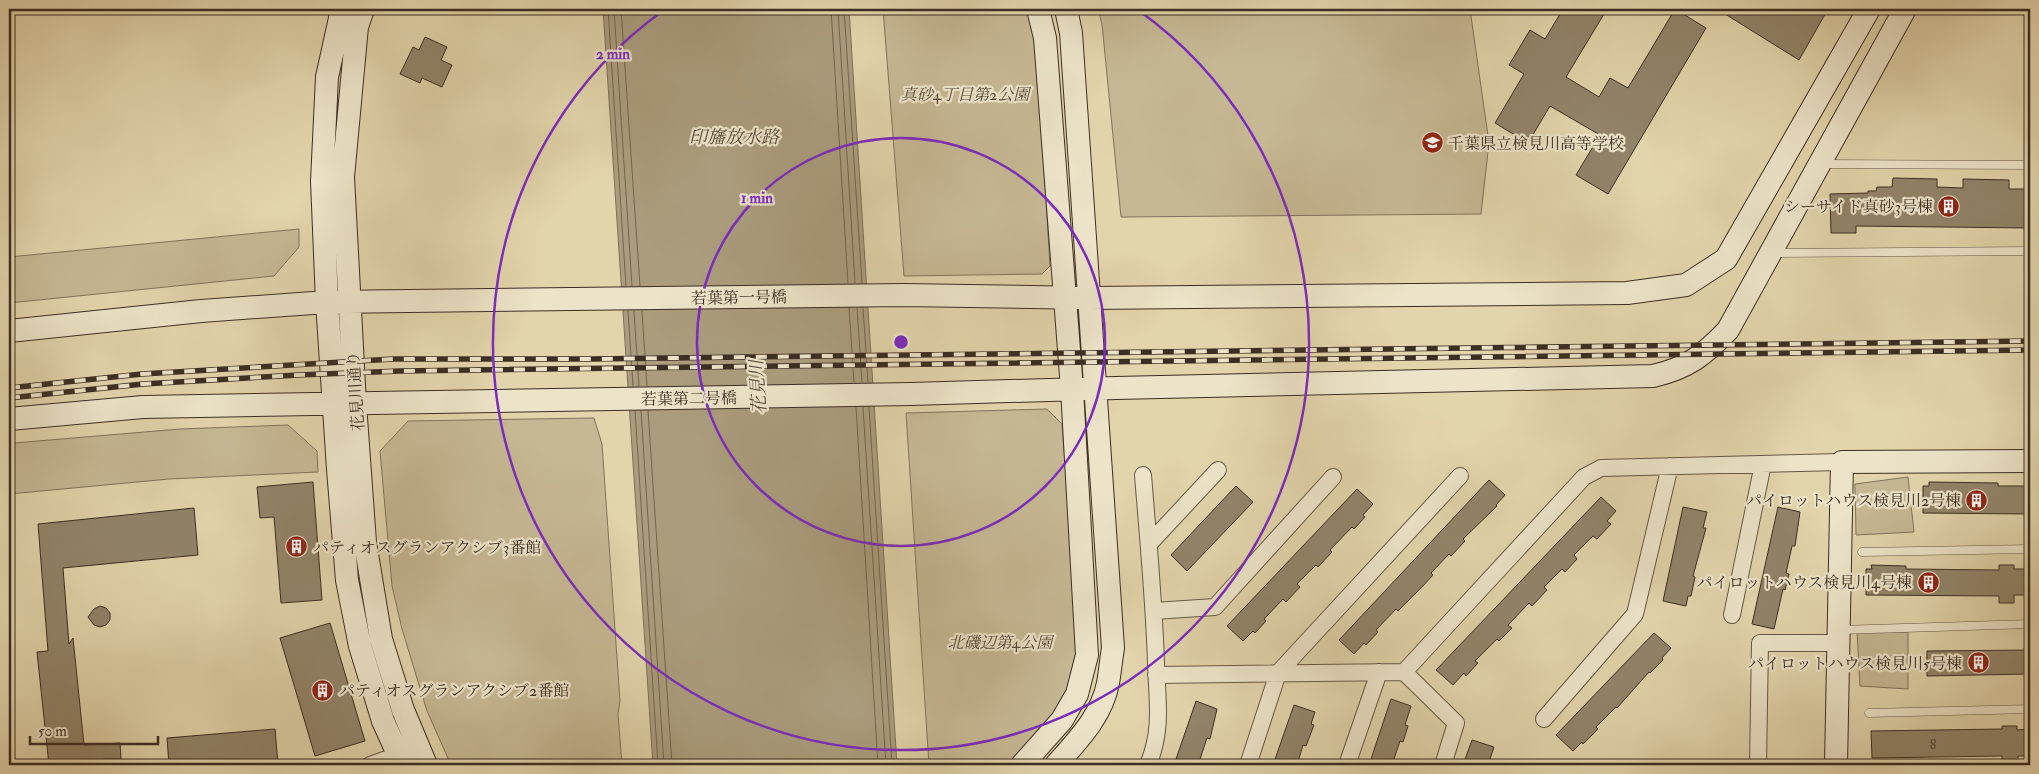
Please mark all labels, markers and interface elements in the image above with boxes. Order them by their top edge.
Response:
text: 2 min [596,45,630,64]
park label: 真砂4丁目第2公園 [901,85,1032,105]
water label: 印旛放水路 [689,126,781,149]
school or university icon: 千葉県立検見川高等学校 [1420,131,1444,155]
place label: 千葉県立検見川高等学校 [1448,134,1624,154]
text: 1 min [741,189,773,208]
building icon: シーサイド真砂3号棟 [1937,194,1961,218]
place label: シーサイド真砂3号棟 [1784,197,1933,217]
street label: 若葉第一号橋 [691,287,787,309]
centre of rings [892,333,910,351]
street label: 花見川通り [343,350,369,432]
water label: 花見川 [745,357,772,415]
street label: 若葉第二号橋 [641,388,737,410]
building icon: パイロットハウス検見川2号棟 [1965,488,1989,512]
place label: パイロットハウス検見川2号棟 [1746,491,1961,511]
building icon: パティオスグランアクシブ3番館 [285,535,309,559]
place label: パティオスグランアクシブ3番館 [313,538,541,558]
building icon: パイロットハウス検見川4号棟 [1916,570,1940,594]
place label: パイロットハウス検見川4号棟 [1696,573,1912,593]
park label: 北磯辺第4公園 [948,633,1055,653]
building icon: パイロットハウス検見川5号棟 [1966,651,1990,675]
place label: パイロットハウス検見川5号棟 [1748,654,1962,674]
building icon: パティオスグランアクシブ2番館 [311,678,335,702]
place label: パティオスグランアクシブ2番館 [339,681,569,701]
scale bar [30,714,158,746]
text: 50 m [38,722,67,741]
house number: 8 [1930,736,1937,753]

